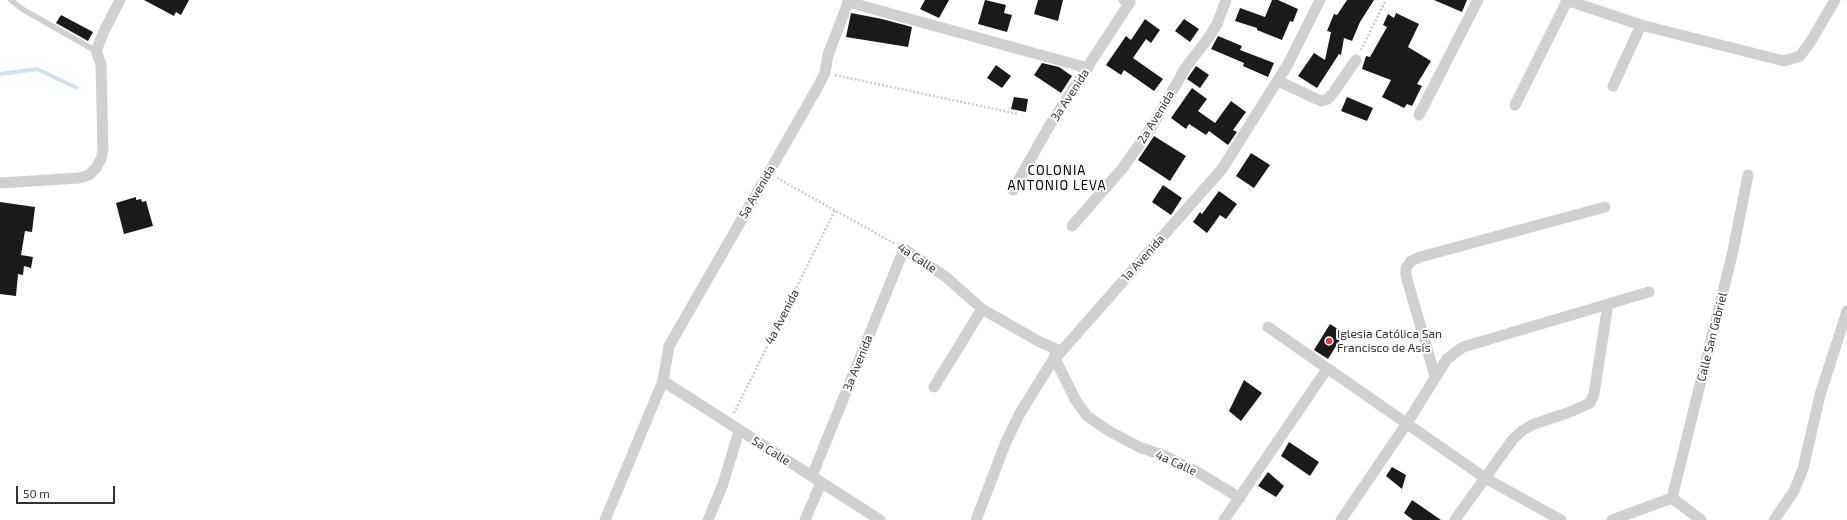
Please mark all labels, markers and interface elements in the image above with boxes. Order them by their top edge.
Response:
street label: 3a Avenida [1048,66,1092,124]
street label: 2a Avenida [1135,88,1177,146]
street label: 5a Avenida [736,163,778,221]
district label: COLONIA ANTONIO LEVA [1008,163,1106,194]
street label: 1a Avenida [1118,232,1168,284]
street label: 4a Calle [895,240,939,276]
street label: 4a Avenida [762,287,802,347]
street label: Calle San Gabriel [1694,291,1730,383]
place label: Iglesia Católica San Francisco de Asís [1337,327,1442,355]
street label: 3a Avenida [840,333,876,393]
marker: Iglesia Católica San Francisco de Asís [1324,336,1334,346]
street label: 5a Calle [749,434,793,468]
street label: 4a Calle [1153,448,1199,478]
scale bar [18,478,117,504]
text: 50 m [23,486,50,500]

